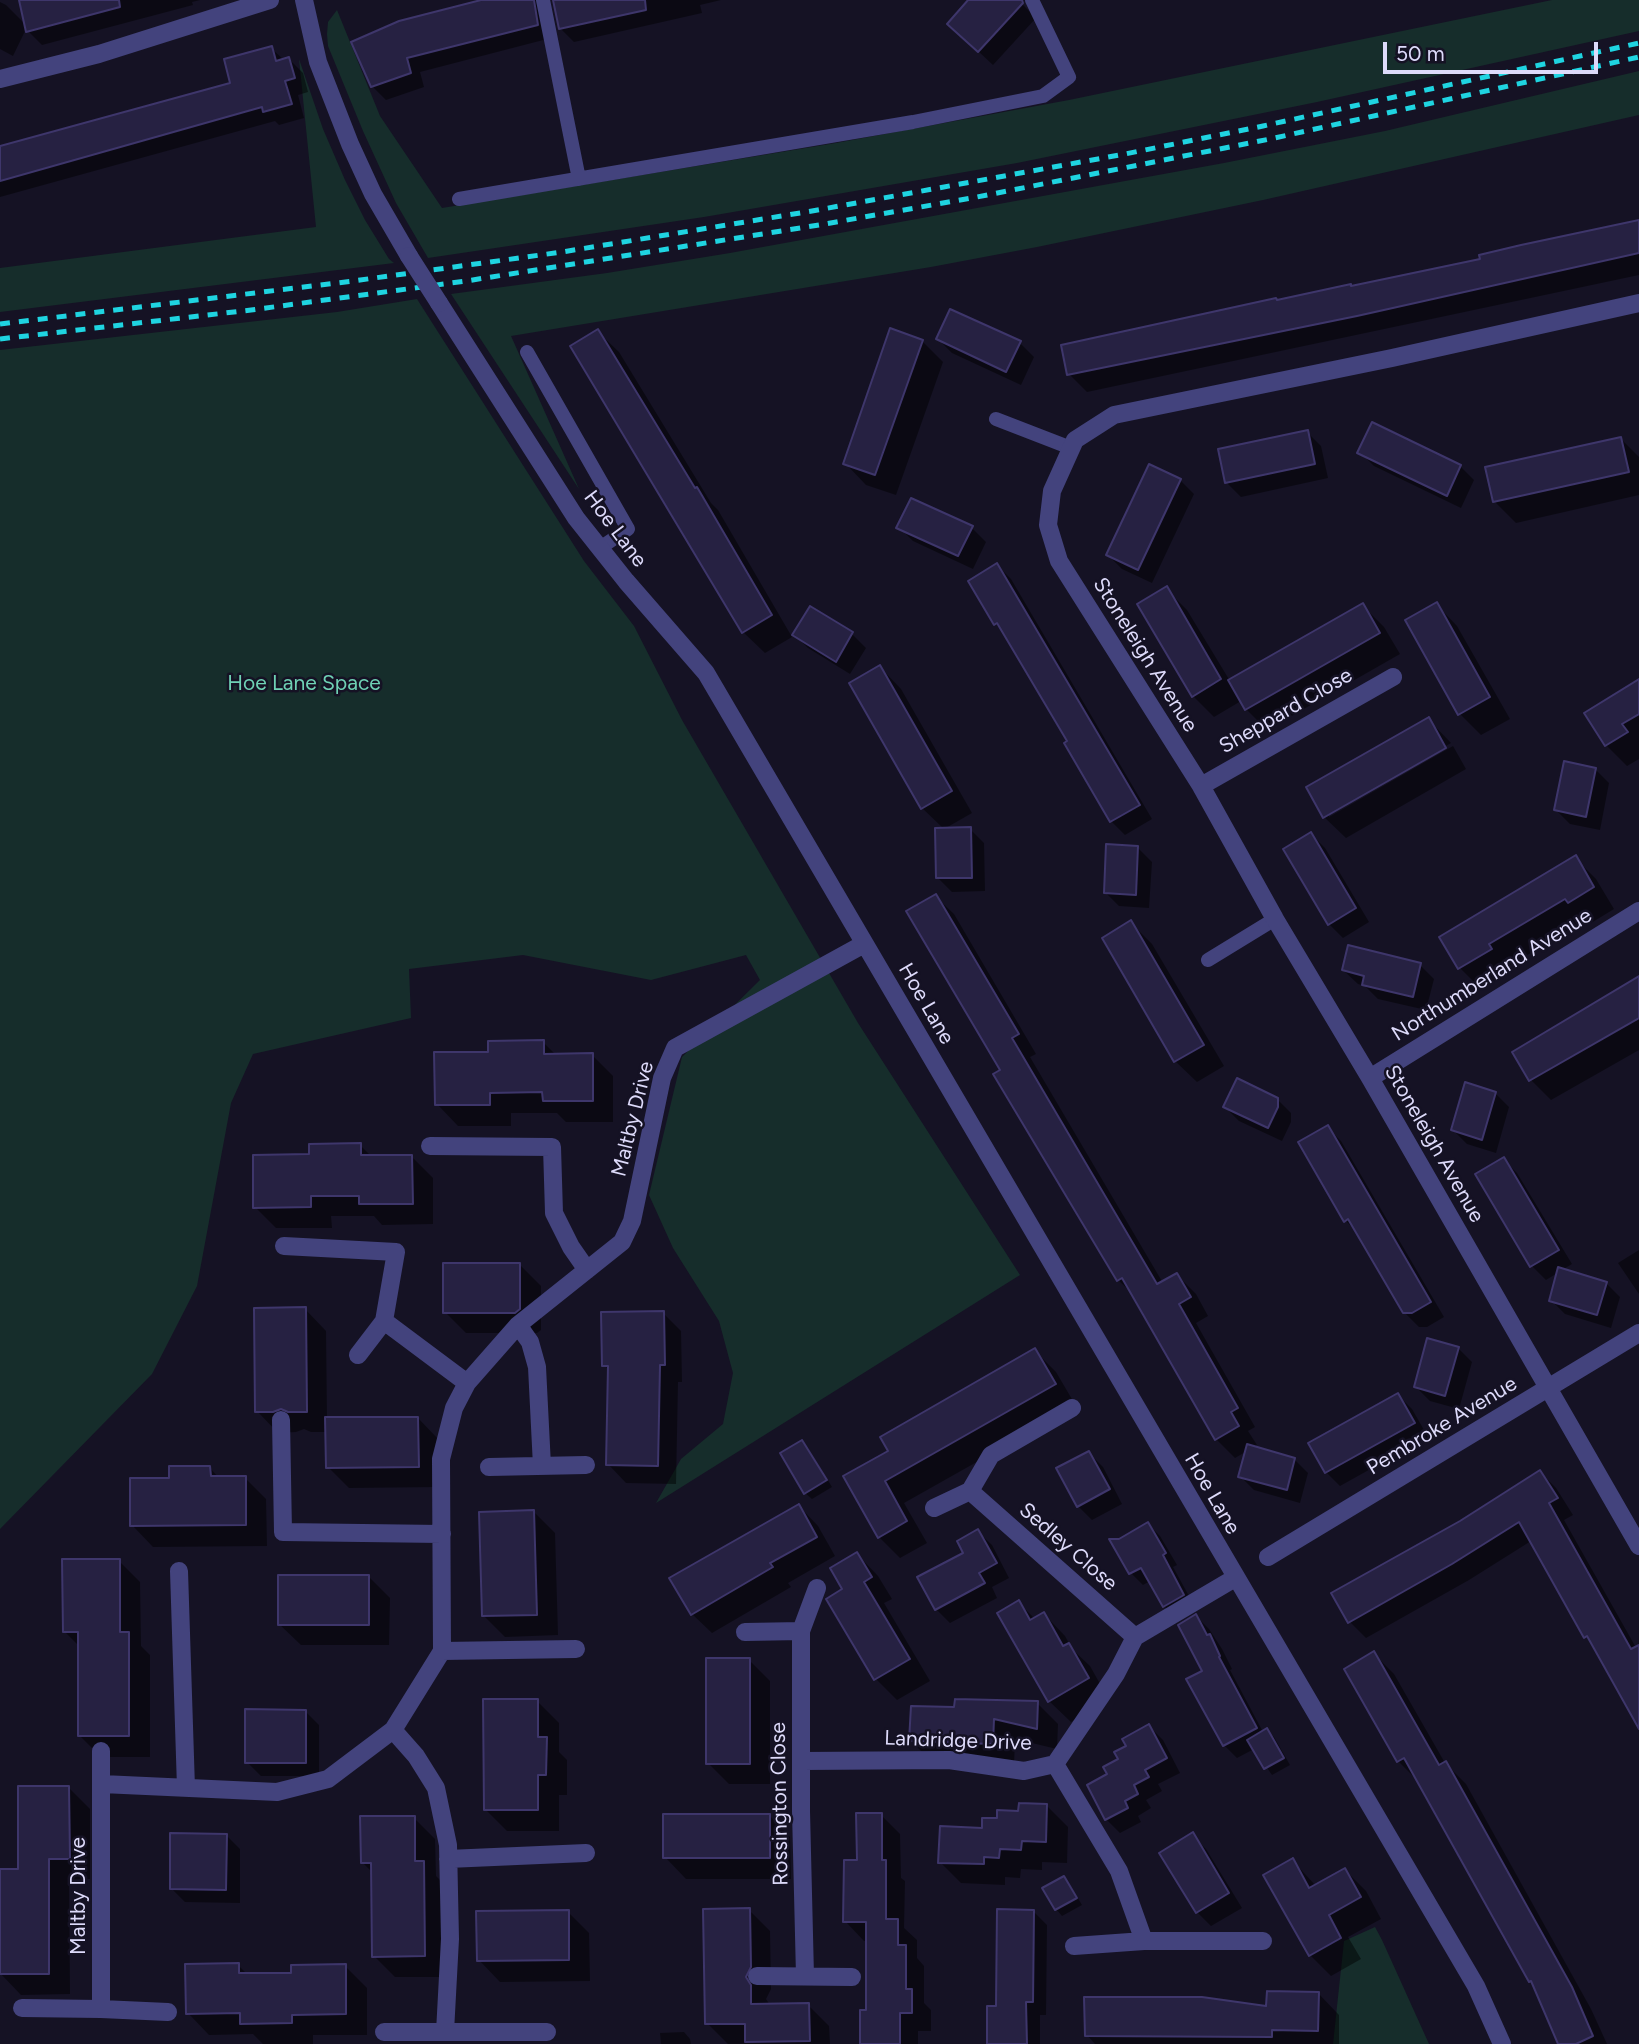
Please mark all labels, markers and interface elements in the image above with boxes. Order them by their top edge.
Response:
scale bar [1387,28,1602,72]
text: 50 m [1396,41,1445,66]
street label: Hoe Lane [578,486,652,572]
street label: Stoneleigh Avenue [1087,573,1203,737]
street label: Sheppard Close [1215,663,1357,759]
park label: Hoe Lane Space [227,671,381,697]
street label: Northumberland Avenue [1387,903,1597,1047]
street label: Hoe Lane [893,959,959,1049]
street label: Maltby Drive [607,1059,659,1179]
street label: Stoneleigh Avenue [1379,1061,1489,1227]
street label: Pembroke Avenue [1362,1371,1522,1481]
street label: Hoe Lane [1179,1449,1245,1539]
street label: Sedley Close [1014,1498,1122,1596]
street label: Rossington Close [766,1722,794,1886]
street label: Landridge Drive [884,1726,1032,1756]
street label: Maltby Drive [66,1837,92,1955]

